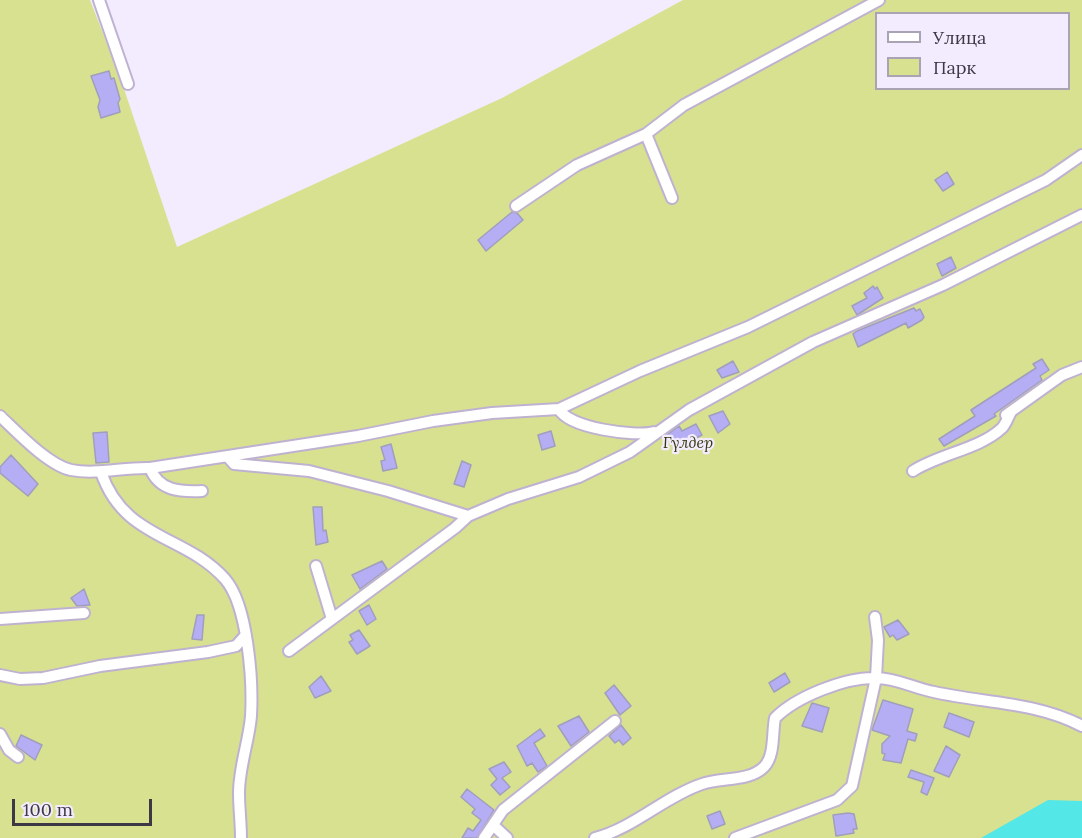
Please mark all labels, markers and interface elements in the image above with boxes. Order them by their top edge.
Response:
legend [875,12,1070,90]
text: Улица [933,26,986,49]
text: Парк [933,56,976,79]
park label: Гүлдер [663,433,713,453]
scale bar [15,787,154,825]
text: 100 m [23,798,73,821]

